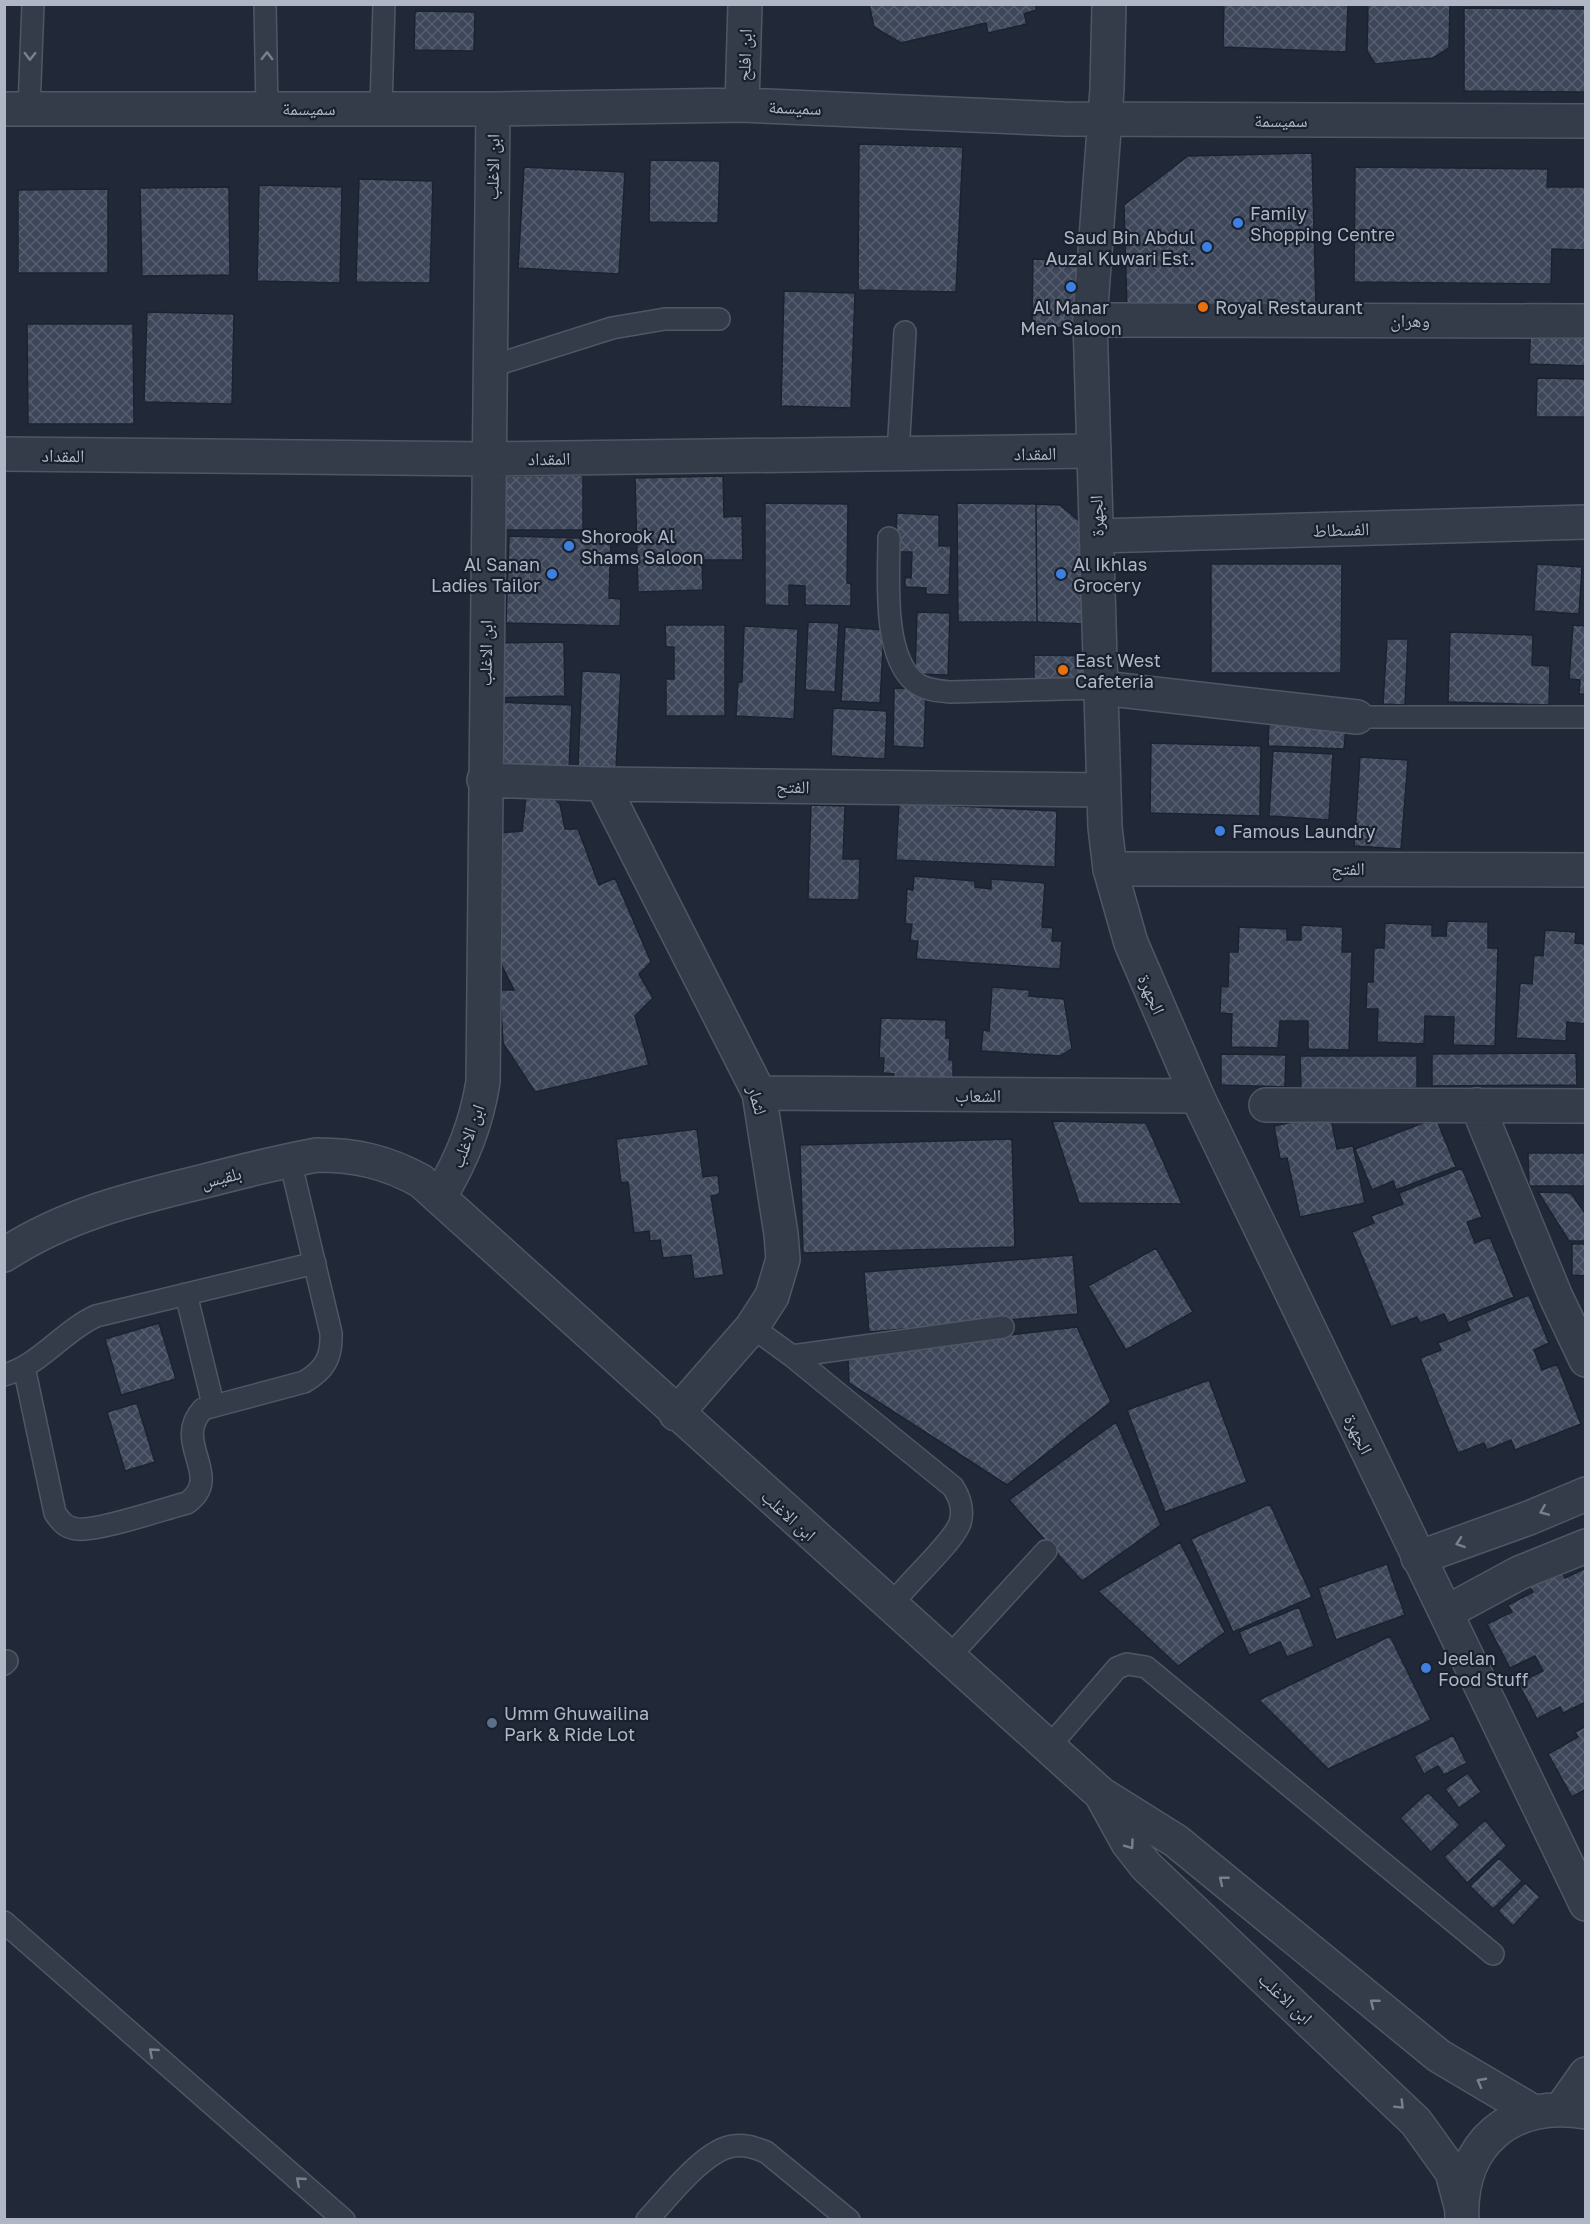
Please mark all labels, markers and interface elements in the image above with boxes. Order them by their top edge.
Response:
street label: ابن افلح [732,28,758,82]
one-way arrow [24,52,36,61]
one-way arrow [261,52,273,61]
street label: سميسمة [768,95,822,119]
street label: سميسمة [282,97,336,119]
street label: سميسمة [1254,109,1308,131]
street label: ابن الاغلب [480,134,505,200]
place label: Family Shopping Centre [1250,202,1395,245]
marker: Family Shopping Centre [1231,216,1245,230]
place label: Saud Bin Abdul Auzal Kuwari Est. [1045,226,1195,269]
marker: Saud Bin Abdul Auzal Kuwari Est. [1200,240,1214,254]
marker: Al Manar Men Saloon [1064,280,1078,294]
place label: Al Manar Men Saloon [1020,296,1122,339]
place label: Royal Restaurant [1215,296,1363,318]
marker: Royal Restaurant [1196,300,1210,314]
street label: وهران [1390,309,1430,332]
street label: المقداد [1013,442,1057,464]
street label: المقداد [41,444,85,466]
street label: المقداد [527,447,571,469]
street label: الجهرة [1084,495,1108,537]
street label: الفسطاط [1312,517,1370,541]
place label: Shorook Al Shams Saloon [581,525,704,568]
marker: Shorook Al Shams Saloon [562,539,576,553]
place label: Al Sanan Ladies Tailor [431,553,540,596]
place label: Al Ikhlas Grocery [1073,553,1147,596]
marker: Al Sanan Ladies Tailor [545,567,559,581]
marker: Al Ikhlas Grocery [1054,567,1068,581]
street label: ابن الاغلب [473,620,498,686]
place label: East West Cafeteria [1075,649,1161,692]
marker: East West Cafeteria [1056,663,1070,677]
street label: الفتح [776,775,810,799]
place label: Famous Laundry [1232,820,1375,842]
marker: Famous Laundry [1213,824,1227,838]
street label: الفتح [1331,857,1365,881]
street label: الجهرة [1133,971,1171,1018]
street label: لثمار [743,1082,773,1117]
street label: الشعاب [955,1084,1001,1107]
street label: ابن الاغلب [445,1101,490,1171]
street label: بلقيس [198,1161,244,1194]
street label: الجهرة [1340,1410,1378,1458]
street label: ابن الاغلب [756,1485,821,1546]
one-way arrow [1539,1504,1550,1516]
one-way arrow [1455,1536,1466,1549]
place label: Jeelan Food Stuff [1438,1647,1529,1690]
marker: Jeelan Food Stuff [1419,1661,1433,1675]
place label: Umm Ghuwailina Park & Ride Lot [504,1702,649,1745]
marker: Umm Ghuwailina Park & Ride Lot [485,1716,499,1730]
one-way arrow [1123,1838,1134,1849]
one-way arrow [1218,1876,1229,1887]
street label: ابن الاغلب [1254,1967,1318,2029]
one-way arrow [1370,1999,1381,2010]
one-way arrow [150,2048,160,2059]
one-way arrow [1477,2078,1487,2089]
one-way arrow [1393,2098,1404,2109]
one-way arrow [296,2177,307,2188]

